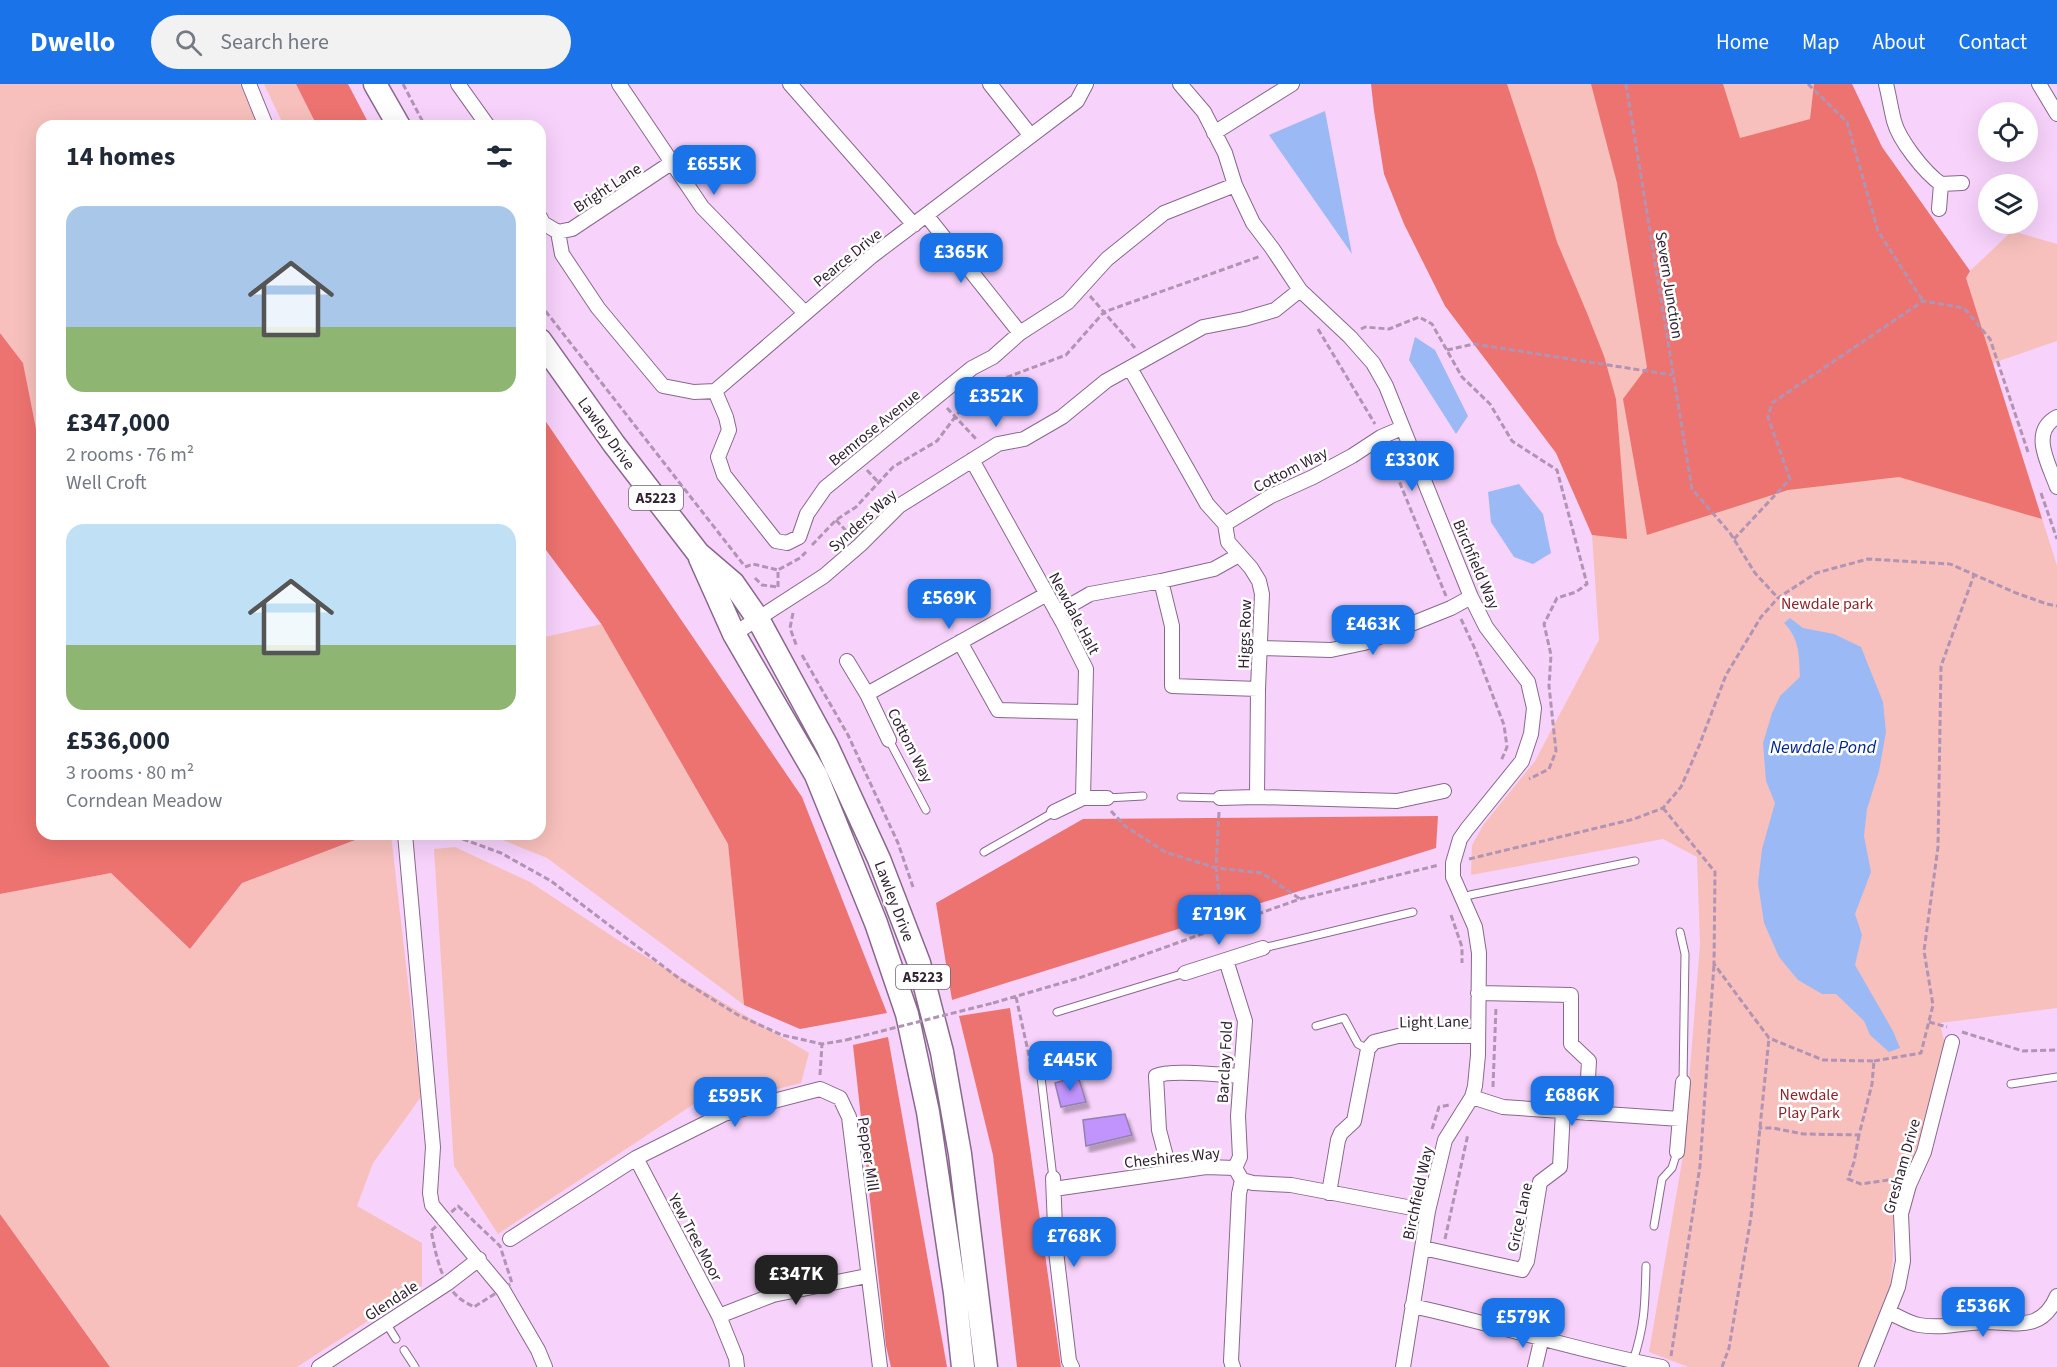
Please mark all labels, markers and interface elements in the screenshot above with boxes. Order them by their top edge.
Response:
search box [151,15,571,69]
text: Dwello [30,22,115,62]
icon: search [172,26,205,59]
text: Search here [220,26,329,58]
text: Home [1716,27,1769,57]
text: Map [1802,27,1840,57]
text: About [1873,27,1925,57]
text: Contact [1958,27,2027,57]
map controls [1978,102,2038,234]
button: locate [1978,102,2038,162]
text: 14 homes [66,138,175,175]
icon: filters [483,140,516,173]
pin: £655K [672,145,756,196]
text: £655K [687,150,741,178]
street label: Bright Lane [569,158,646,218]
button: layers [1978,174,2038,234]
street label: Pearce Drive [809,223,887,292]
street label: Severn Junction [1650,230,1688,340]
pin: £365K [919,233,1003,284]
text: £365K [934,238,988,266]
icon: home [237,245,345,353]
pin: £352K [954,377,1038,428]
text: £352K [969,382,1023,410]
street label: Bemrose Avenue [824,384,925,472]
street label: Lawley Drive [572,393,640,474]
text: £347,000 [66,404,170,441]
text: 2 rooms · 76 m² [66,441,194,469]
pin: £330K [1370,441,1454,492]
street label: Cottom Way [1249,442,1332,498]
text: £330K [1385,446,1439,474]
text: Well Croft [66,469,147,497]
street label: Synders Way [824,484,902,557]
road number: A5223 [629,486,683,510]
street label: Birchfield Way [1447,516,1505,613]
icon: home [237,563,345,671]
street label: Newdale Halt [1043,569,1105,659]
pin: £569K [907,579,991,630]
text: £569K [922,584,976,612]
park label: Newdale park [1781,593,1873,615]
street label: Higgs Row [1233,598,1257,669]
pin: £463K [1331,605,1415,656]
text: £463K [1346,610,1400,638]
street label: Cottom Way [882,704,938,787]
text: £536,000 [66,722,170,759]
water label: Newdale Pond [1770,735,1876,760]
text: 3 rooms · 80 m² [66,759,194,787]
text: Corndean Meadow [66,787,222,815]
street label: Lawley Drive [869,858,920,945]
pin: £719K [1177,895,1261,946]
text: £719K [1192,900,1246,928]
road number: A5223 [896,965,950,989]
street label: Light Lane [1399,1010,1469,1034]
street label: Barclay Fold [1212,1020,1238,1104]
pin: £445K [1028,1041,1112,1092]
text: £445K [1043,1046,1097,1074]
pin: £686K [1530,1076,1614,1127]
pin: £595K [693,1077,777,1128]
text: £686K [1545,1081,1599,1109]
text: £595K [708,1082,762,1110]
park label: Newdale Play Park [1778,1084,1840,1124]
street label: Pepper Mill [852,1116,884,1193]
street label: Gresham Drive [1878,1116,1926,1216]
street label: Cheshires Way [1123,1142,1222,1174]
street label: Birchfield Way [1397,1144,1439,1242]
street label: Grice Lane [1502,1181,1538,1254]
street label: Yew Tree Moor [662,1189,728,1286]
pin: £768K [1032,1217,1116,1268]
text: £768K [1047,1222,1101,1250]
pin: £347K [754,1255,838,1306]
text: £347K [769,1260,823,1288]
street label: Glendale [361,1275,423,1326]
pin: £536K [1941,1287,2025,1338]
text: £536K [1956,1292,2010,1320]
pin: £579K [1481,1298,1565,1349]
text: £579K [1496,1303,1550,1331]

